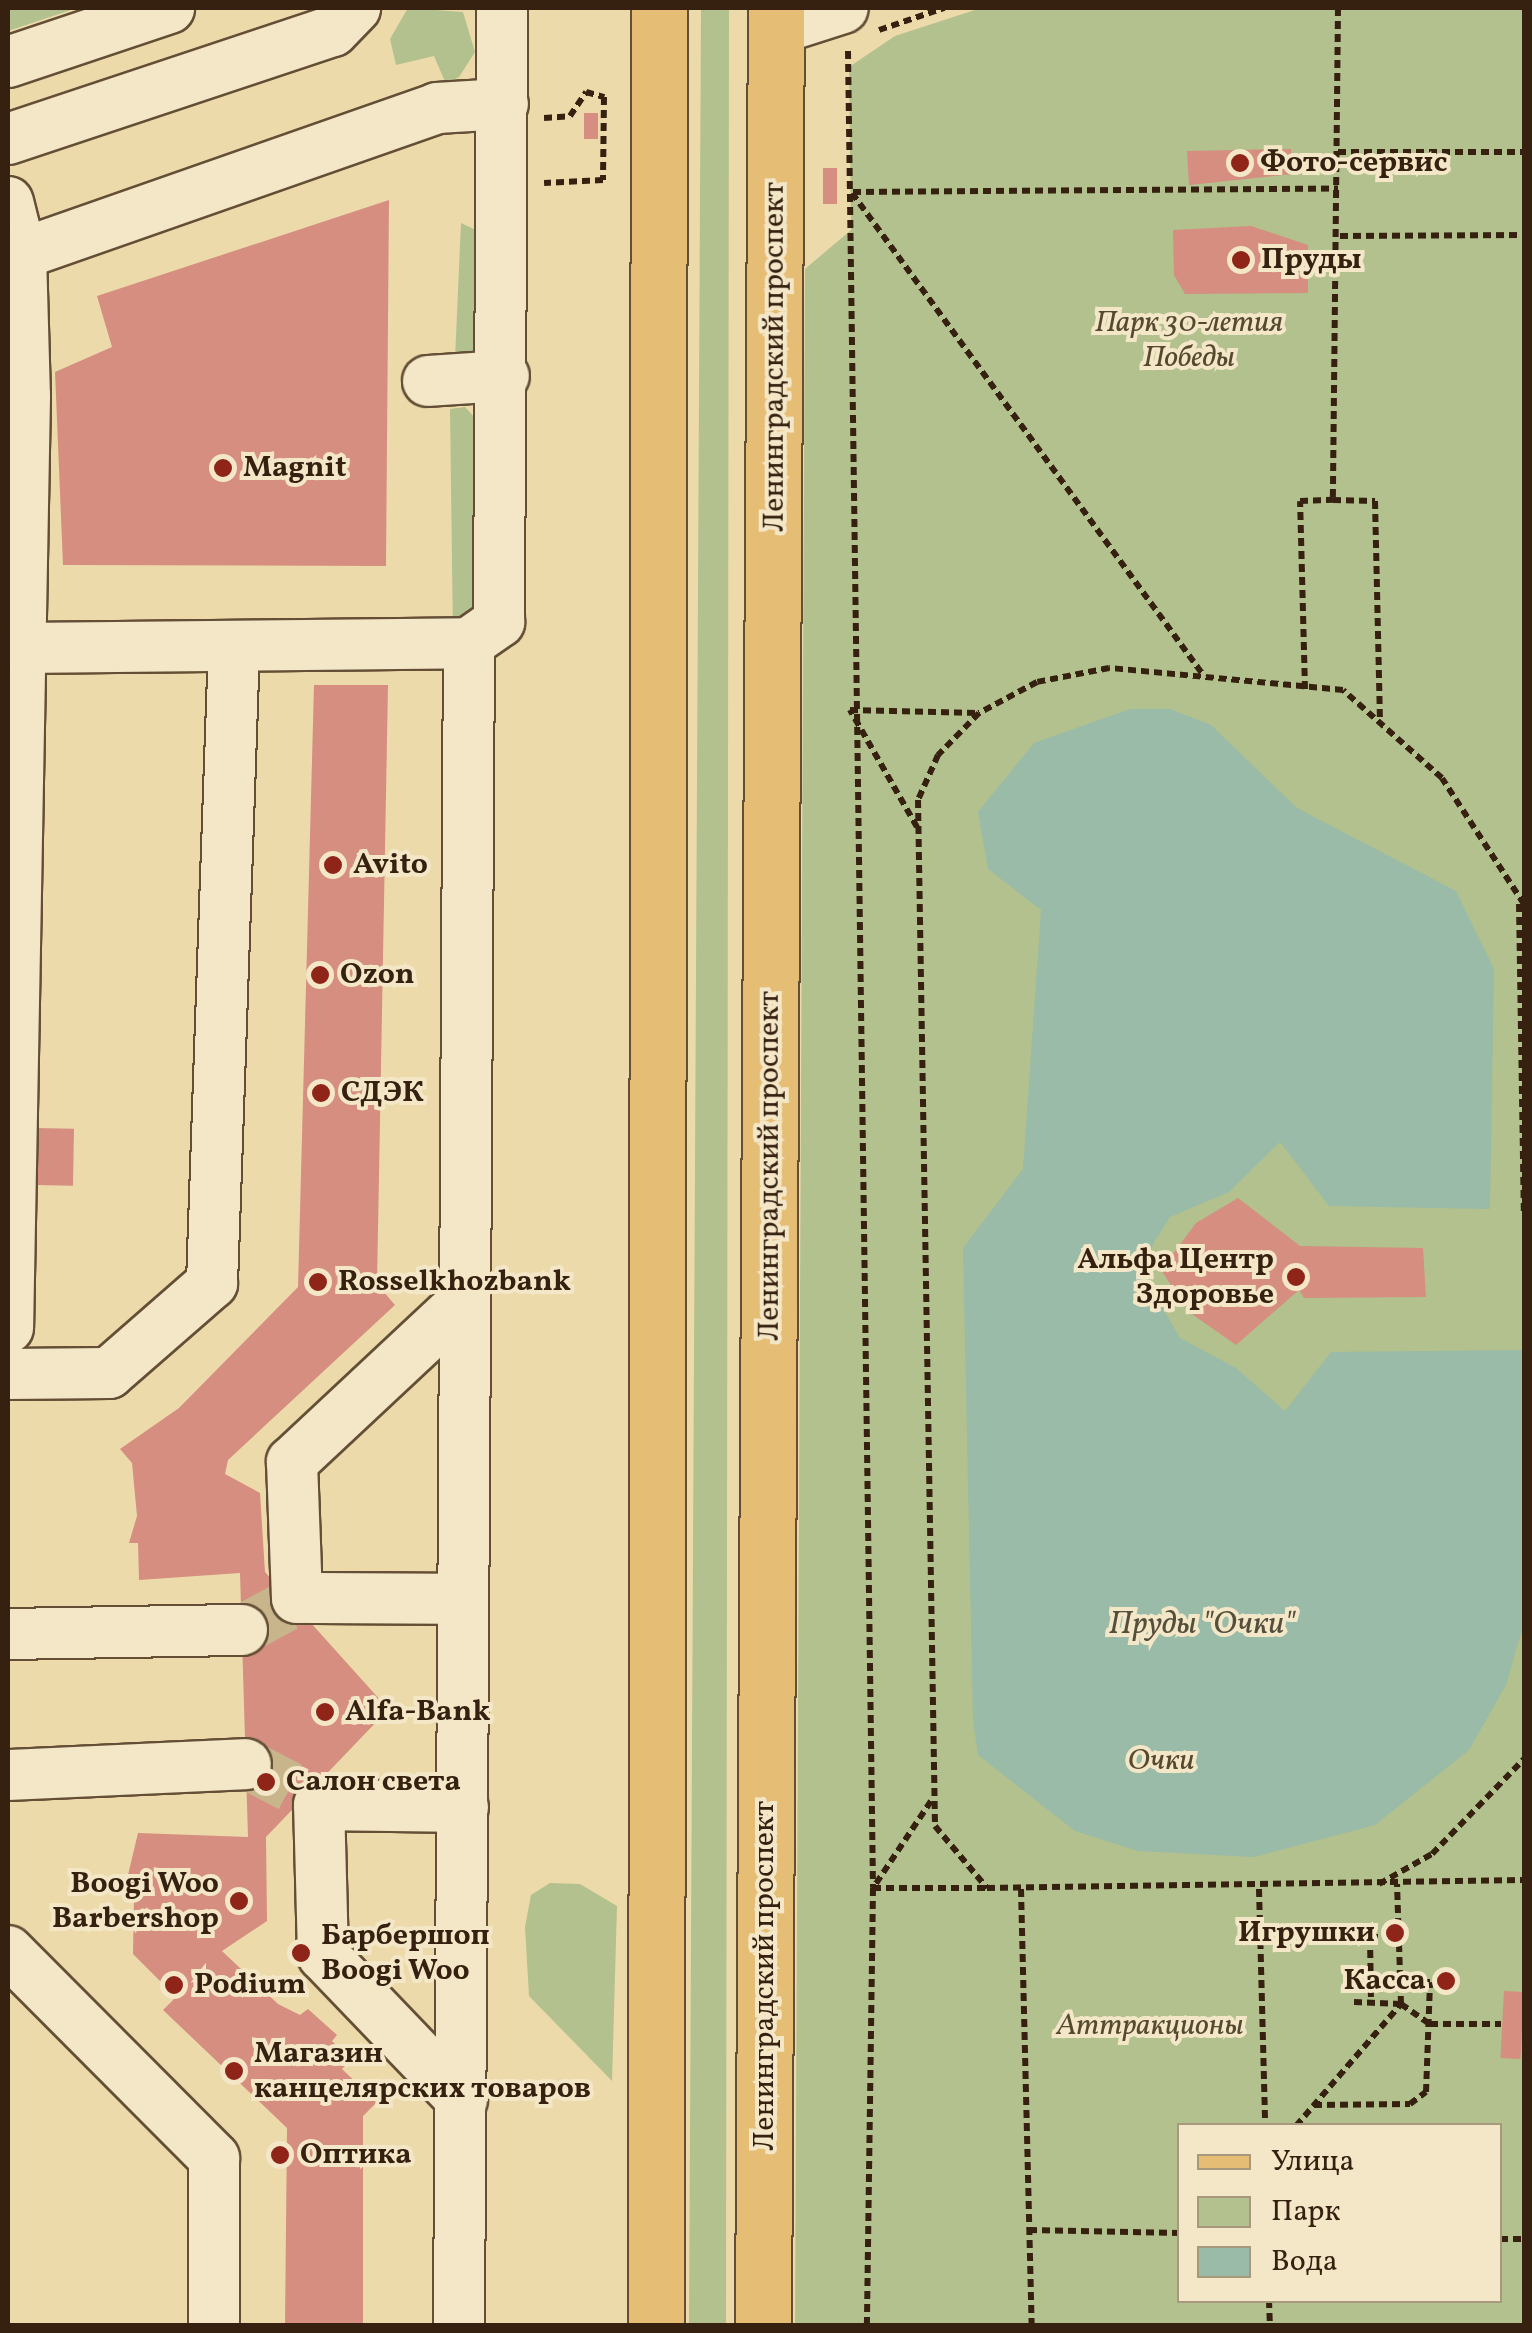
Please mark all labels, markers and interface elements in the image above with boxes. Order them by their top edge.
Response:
place label: Фото-сервис [1260,145,1447,181]
marker: Фото-сервис [1229,152,1251,174]
street label: Ленинградский проспект [757,182,793,532]
place label: Пруды [1261,242,1362,278]
marker: Пруды [1230,249,1252,271]
park label: Парк 30-летия Победы [1095,305,1283,376]
place label: Magnit [243,450,346,486]
marker: Magnit [212,457,234,479]
place label: Avito [353,847,428,883]
marker: Avito [322,854,344,876]
place label: Ozon [340,957,414,993]
marker: Ozon [309,964,331,986]
street label: Ленинградский проспект [752,991,788,1341]
place label: СДЭК [341,1075,424,1111]
marker: СДЭК [310,1082,332,1104]
place label: Альфа Центр Здоровье [1077,1242,1274,1312]
place label: Rosselkhozbank [338,1264,571,1300]
marker: Альфа Центр Здоровье [1283,1264,1309,1290]
marker: Rosselkhozbank [307,1271,329,1293]
water label: Пруды "Очки" [1109,1606,1295,1644]
place label: Alfa-Bank [345,1694,490,1730]
marker: Alfa-Bank [314,1701,336,1723]
park label: Очки [1128,1743,1194,1779]
place label: Салон света [286,1764,461,1800]
marker: Салон света [255,1771,277,1793]
street label: Ленинградский проспект [747,1801,783,2151]
place label: Boogi Woo Barbershop [52,1866,219,1936]
marker: Boogi Woo Barbershop [228,1890,250,1912]
place label: Игрушки [1238,1915,1375,1951]
place label: Барбершоп Boogi Woo [321,1918,490,1988]
marker: Игрушки [1384,1922,1406,1944]
marker: Барбершоп Boogi Woo [290,1942,312,1964]
place label: Касса [1343,1963,1426,1999]
place label: Podium [194,1967,306,2003]
marker: Касса [1435,1970,1457,1992]
marker: Podium [163,1974,185,1996]
park label: Аттракционы [1056,2008,1244,2044]
place label: Магазин канцелярских товаров [254,2036,591,2106]
marker: Магазин канцелярских товаров [223,2060,245,2082]
legend [1177,2123,1502,2303]
place label: Оптика [300,2137,412,2173]
text: Улица [1271,2141,1354,2183]
marker: Оптика [269,2144,291,2166]
text: Парк [1271,2191,1340,2233]
text: Вода [1271,2241,1338,2283]

